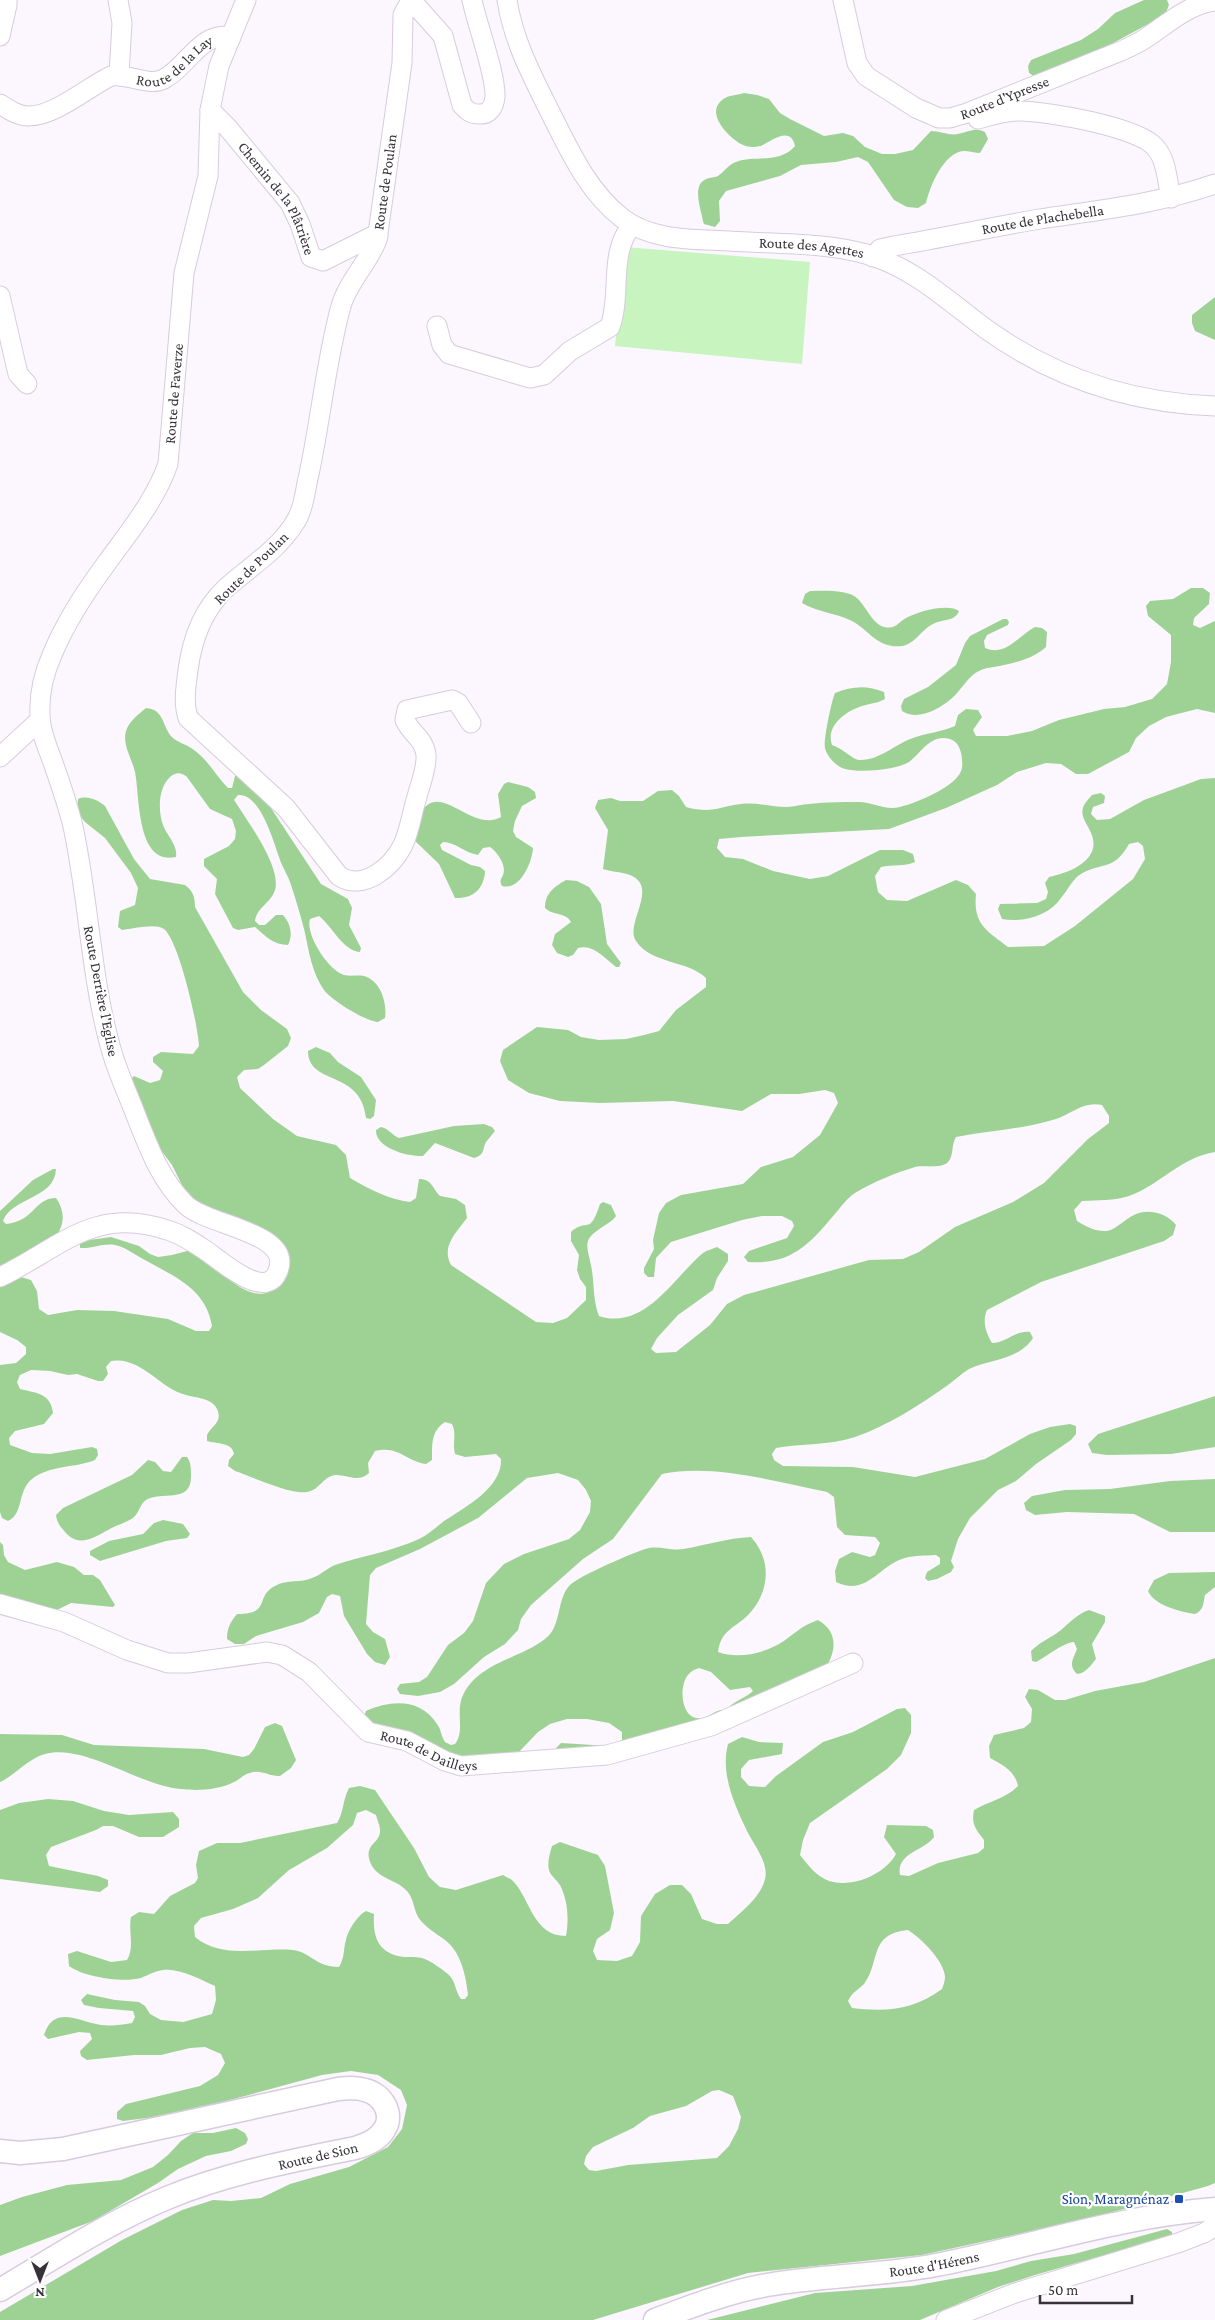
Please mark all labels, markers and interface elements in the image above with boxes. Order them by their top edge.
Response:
street label: Route de la Lay [135,32,216,90]
street label: Route d'Ypresse [958,73,1052,123]
street label: Route de Poulan [370,133,400,231]
street label: Chemin de la Plâtrière [235,139,318,257]
street label: Route de Plachebella [980,202,1105,237]
street label: Route des Agettes [759,234,866,261]
street label: Route de Faverze [162,342,186,444]
street label: Route de Poulan [211,529,291,607]
street label: Route Derrière l'Eglise [79,924,122,1058]
street label: Route de Dailleys [379,1727,478,1775]
street label: Route de Sion [276,2139,360,2173]
place label: Sion, Maragnénaz [1062,2191,1169,2208]
marker: Sion, Maragnénaz [1173,2193,1185,2205]
street label: Route d'Hérens [888,2248,981,2280]
north arrow [15,2255,65,2305]
scale bar [1040,2272,1132,2304]
text: 50 m [1048,2282,1078,2298]
text: N [35,2285,45,2301]

